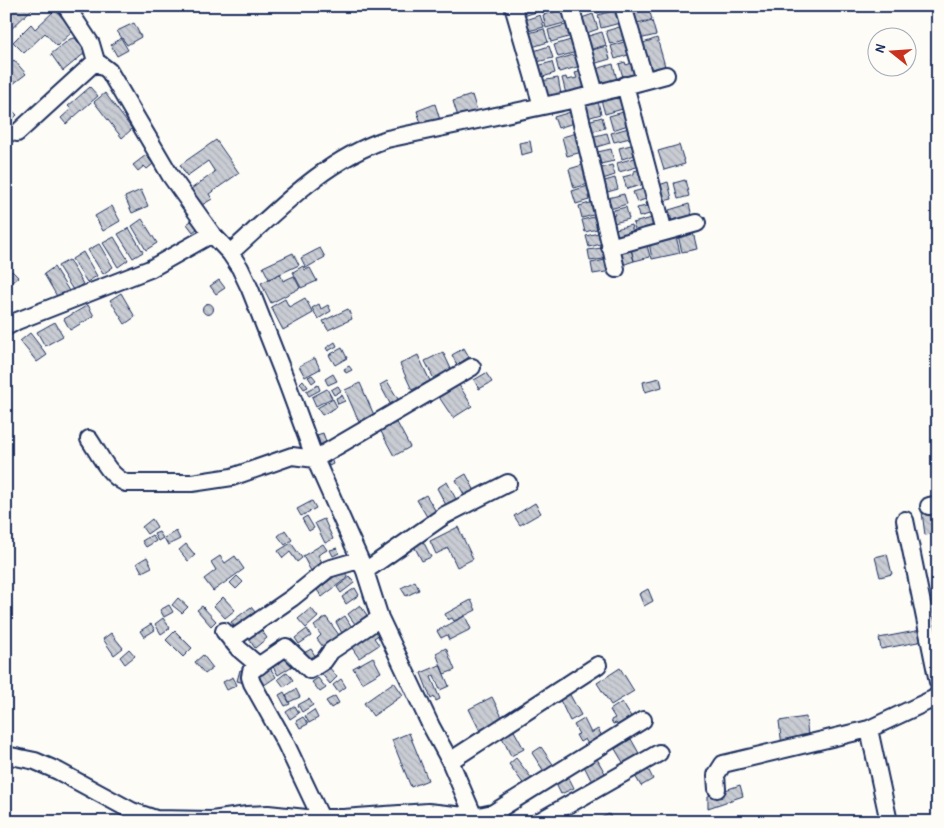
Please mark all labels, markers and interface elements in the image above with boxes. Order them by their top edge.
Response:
north arrow [866,28,916,78]
text: N [869,41,889,54]

